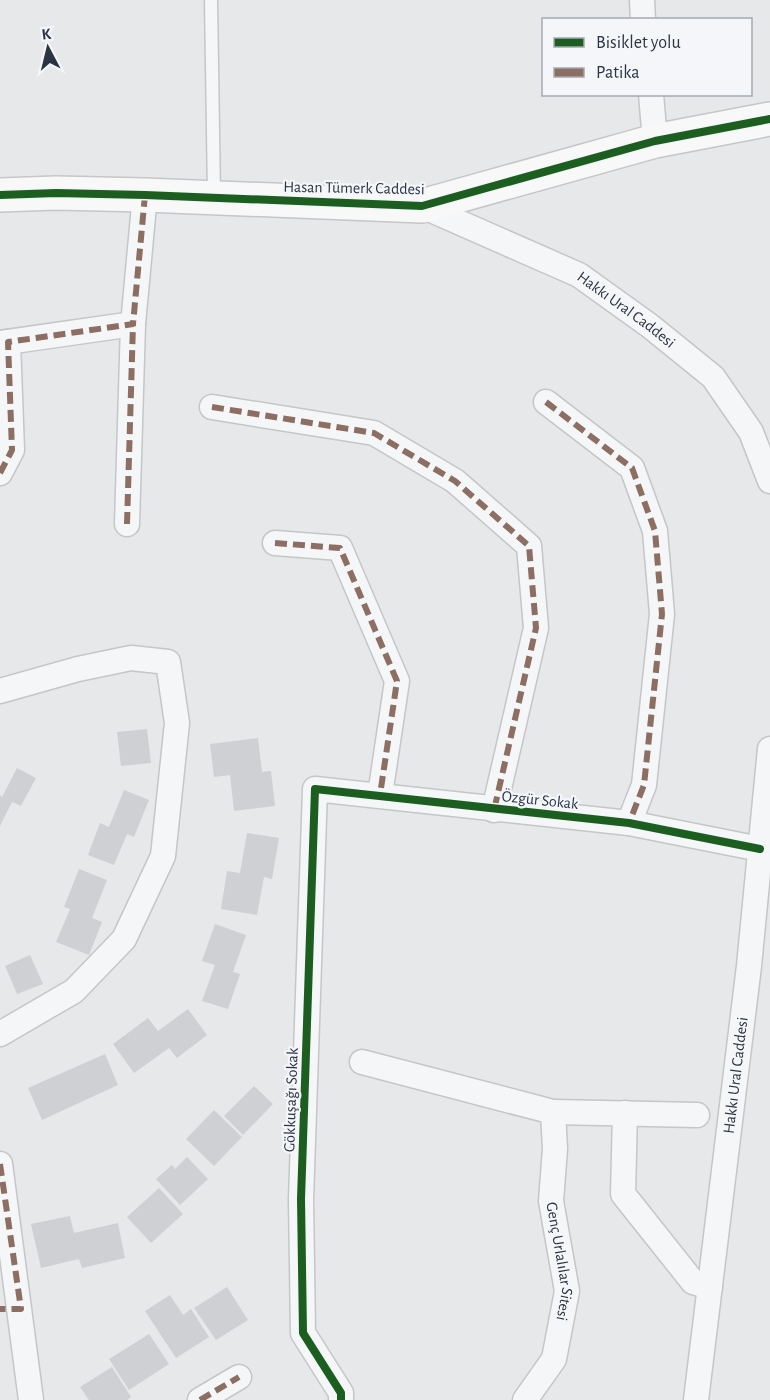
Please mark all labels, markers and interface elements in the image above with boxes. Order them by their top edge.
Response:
north arrow [18,18,78,78]
legend [542,18,752,96]
text: K [41,26,53,43]
text: Bisiklet yolu [596,34,681,52]
text: Patika [596,64,639,82]
street label: Hasan Tümerk Caddesi [283,179,425,197]
street label: Hakkı Ural Caddesi [574,268,678,351]
street label: Özgür Sokak [501,786,580,812]
street label: Hakkı Ural Caddesi [721,1016,751,1135]
street label: Gökkuşağı Sokak [281,1047,301,1152]
street label: Genç Urlalılar Sitesi [543,1201,575,1322]

